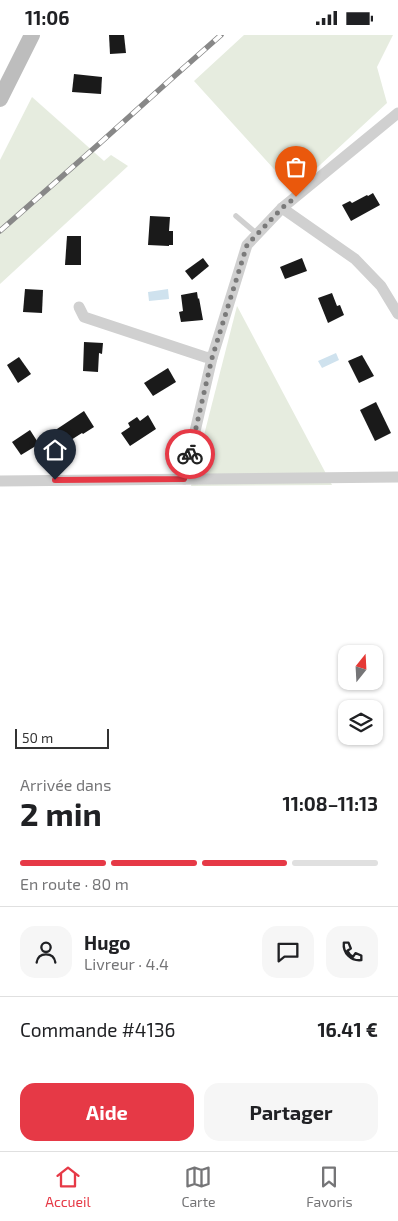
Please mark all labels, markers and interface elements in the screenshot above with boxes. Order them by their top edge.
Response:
text: 11:06 [25,6,70,29]
pin [275,146,317,197]
icon: bag [282,153,310,181]
pin [34,429,76,480]
courier [165,429,215,479]
icon: home [41,436,69,464]
icon: bike [176,440,204,468]
north arrow [338,645,382,690]
map controls [338,645,383,745]
button: layers [338,700,383,745]
scale bar [15,726,109,749]
text: 50 m [22,729,53,746]
text: Arrivée dans [20,775,111,794]
text: 11:08–11:13 [283,792,378,815]
text: 2 min [20,794,102,832]
text: En route · 80 m [20,874,129,893]
button: person [20,926,72,978]
button: chat [262,926,314,978]
button: phone [326,926,378,978]
text: Hugo [84,931,131,954]
text: Livreur · 4.4 [84,954,169,973]
text: Commande #4136 [20,1018,175,1041]
text: 16.41 € [317,1018,378,1041]
button: Aide [20,1083,194,1141]
button: Partager [204,1083,378,1141]
tab: Accueil [45,1163,91,1210]
tab: Carte [181,1163,216,1210]
tab: Favoris [306,1163,353,1210]

